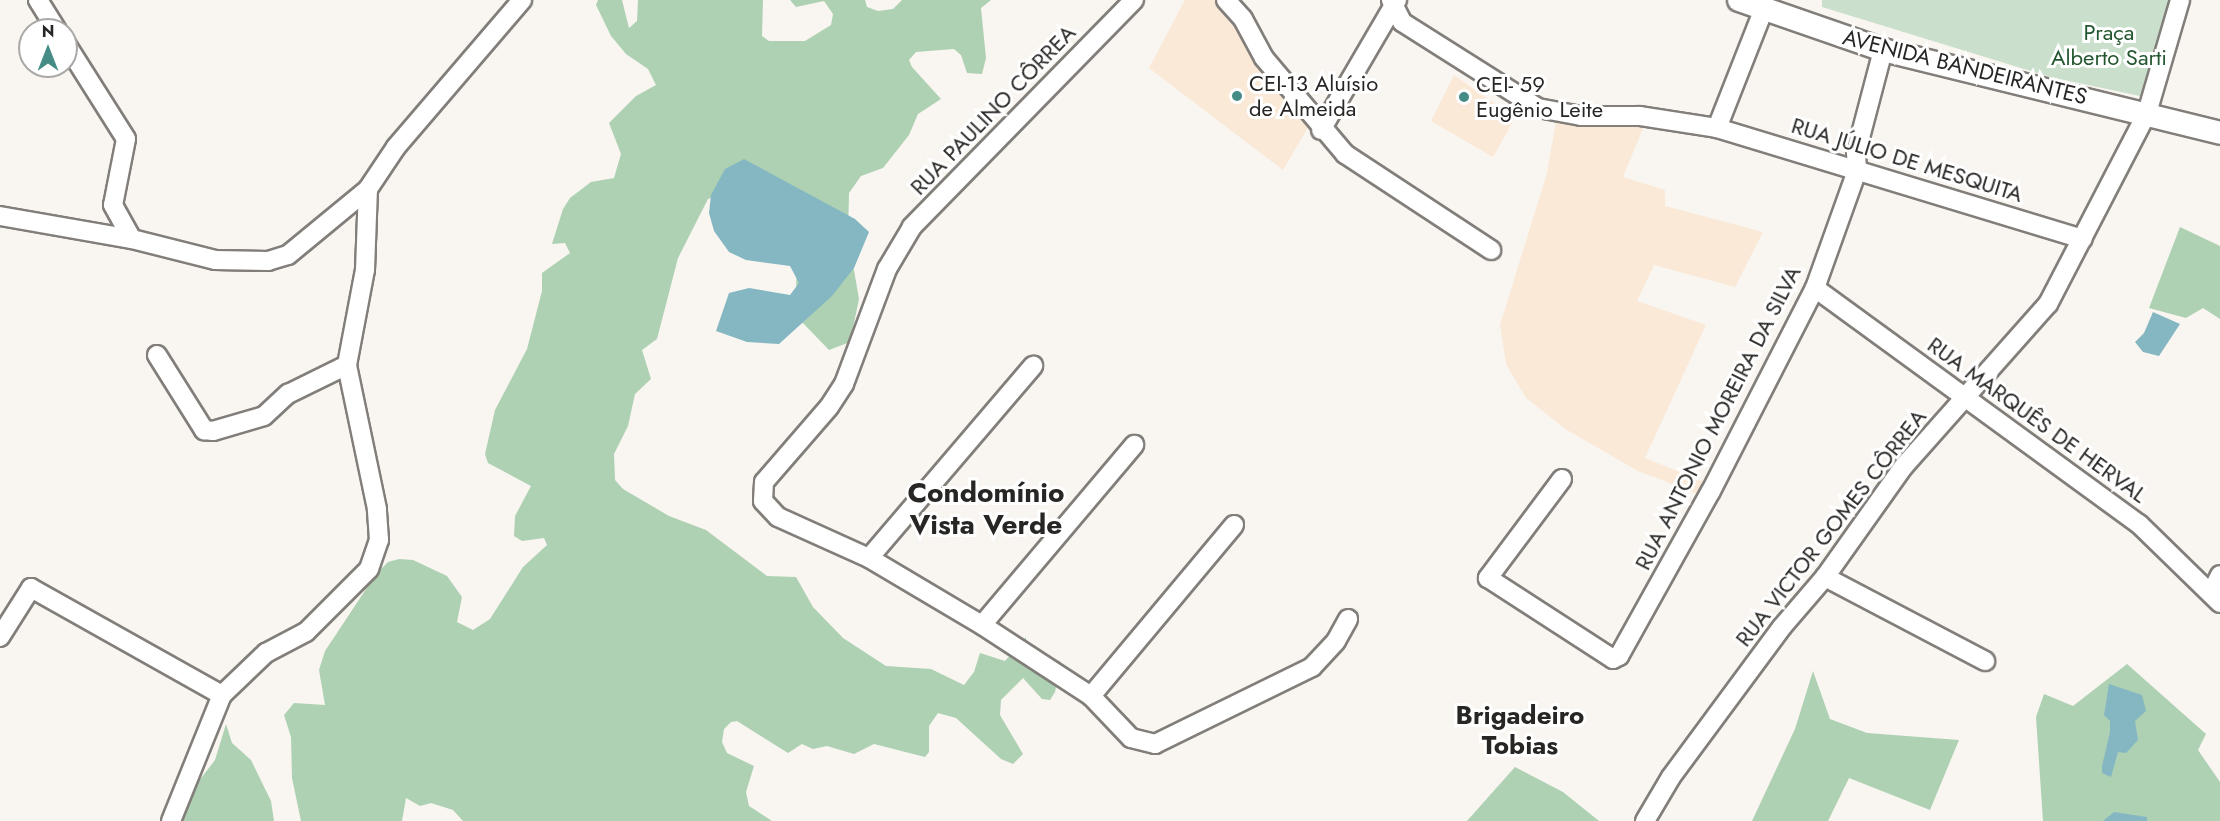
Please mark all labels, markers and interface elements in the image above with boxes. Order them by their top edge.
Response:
north arrow [18,18,78,78]
park label: Praça Alberto Sarti [2051,19,2167,70]
text: N [42,20,54,43]
street label: RUA PAULINO CÔRREA [905,20,1081,200]
street label: AVENIDA BANDEIRANTES [1840,24,2090,110]
place label: CEI-13 Aluísio de Almeida [1249,70,1378,122]
place label: CEI- 59 Eugênio Leite [1476,71,1603,122]
marker: CEI-13 Aluísio de Almeida [1230,89,1244,103]
marker: CEI- 59 Eugênio Leite [1457,90,1471,104]
street label: RUA JÚLIO DE MESQUITA [1788,112,2026,208]
street label: RUA ANTONIO MOREIRA DA SILVA [1630,262,1806,574]
street label: RUA MARQUÊS DE HERVAL [1922,332,2152,508]
street label: RUA VICTOR GOMES CÔRREA [1730,404,1932,652]
district label: Condomínio Vista Verde [907,476,1065,542]
district label: Brigadeiro Tobias [1456,700,1584,762]

